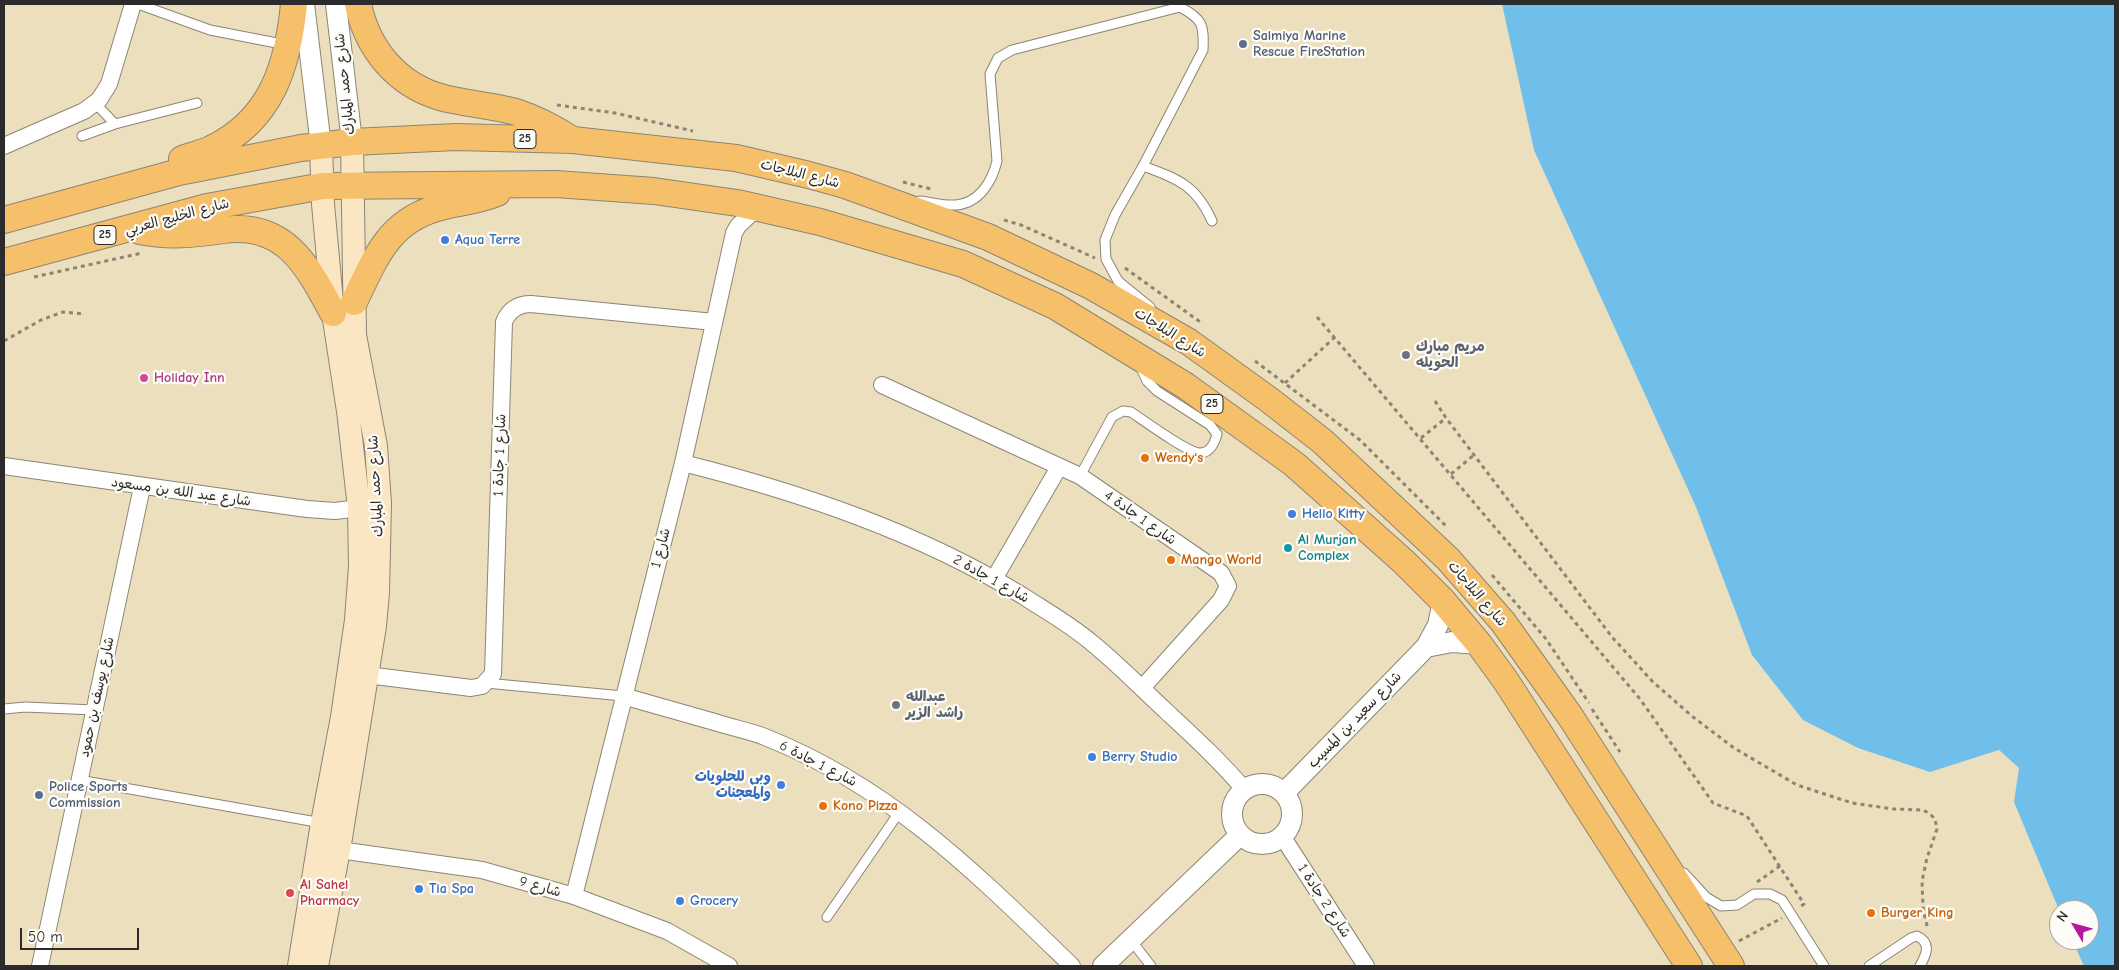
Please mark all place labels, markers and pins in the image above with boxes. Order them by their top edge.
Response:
place label: Salmiya Marine Rescue FireStation [1253,28,1365,60]
marker: Salmiya Marine Rescue FireStation [1237,38,1249,50]
place label: Aqua Terre [455,232,520,248]
marker: Aqua Terre [439,234,451,246]
place label: مريم مبارك الحويله [1416,339,1485,372]
marker: مريم مبارك الحويله [1400,349,1412,361]
place label: Holiday Inn [154,370,225,386]
marker: Holiday Inn [138,372,150,384]
place label: Wendy's [1155,450,1203,466]
marker: Wendy's [1139,452,1151,464]
place label: Hello Kitty [1302,506,1365,522]
marker: Hello Kitty [1286,508,1298,520]
place label: Al Murjan Complex [1298,532,1357,564]
marker: Al Murjan Complex [1282,542,1294,554]
place label: Mango World [1181,552,1262,568]
marker: Mango World [1165,554,1177,566]
place label: عبدالله راشد الزير [906,689,963,722]
marker: عبدالله راشد الزير [890,699,902,711]
place label: Berry Studio [1102,749,1178,765]
marker: Berry Studio [1086,751,1098,763]
place label: وبي للحلويات والمعجنات [695,769,771,802]
place label: Police Sports Commission [49,779,127,812]
marker: وبي للحلويات والمعجنات [775,779,787,791]
marker: Police Sports Commission [33,789,45,801]
place label: Kono Pizza [833,798,898,814]
marker: Kono Pizza [817,800,829,812]
place label: Al Sahel Pharmacy [300,877,359,910]
place label: Tia Spa [429,881,474,897]
marker: Tia Spa [413,883,425,895]
marker: Al Sahel Pharmacy [284,887,296,899]
place label: Grocery [690,893,738,909]
marker: Grocery [674,895,686,907]
place label: Burger King [1881,905,1954,921]
marker: Burger King [1865,907,1877,919]

